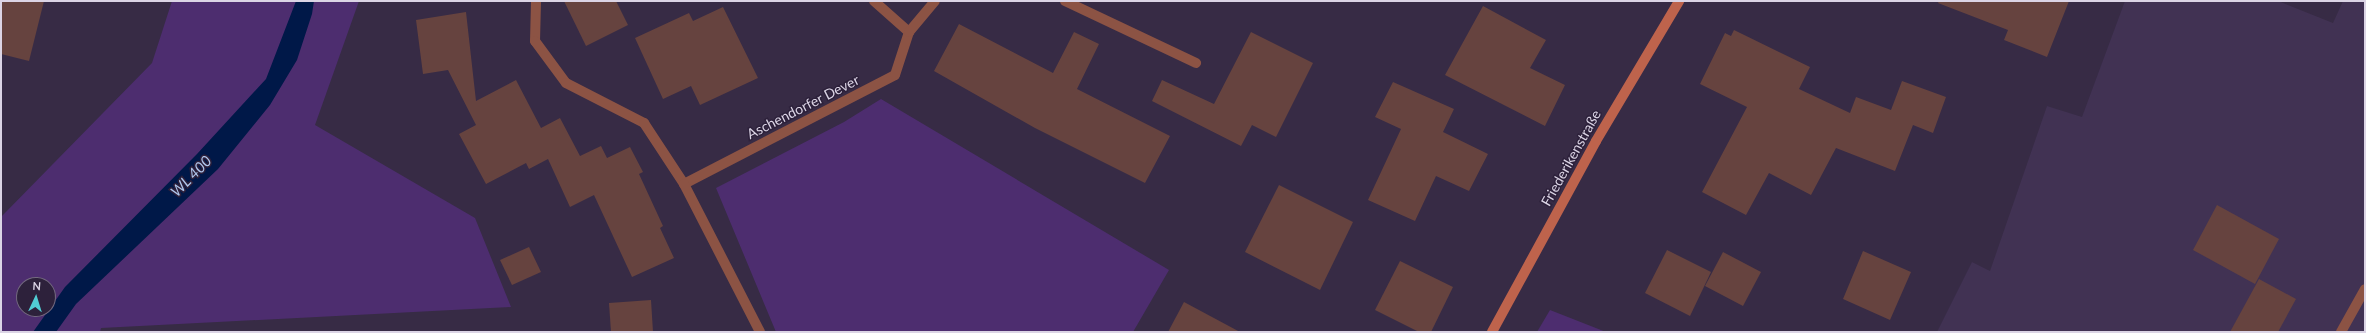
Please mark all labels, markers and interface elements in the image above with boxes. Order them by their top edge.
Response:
street label: Aschendorfer Dever [744,71,862,143]
street label: Friederikenstraße [1538,107,1604,209]
water label: WL 400 [167,152,215,200]
north arrow [16,277,56,317]
text: N [32,279,41,292]

